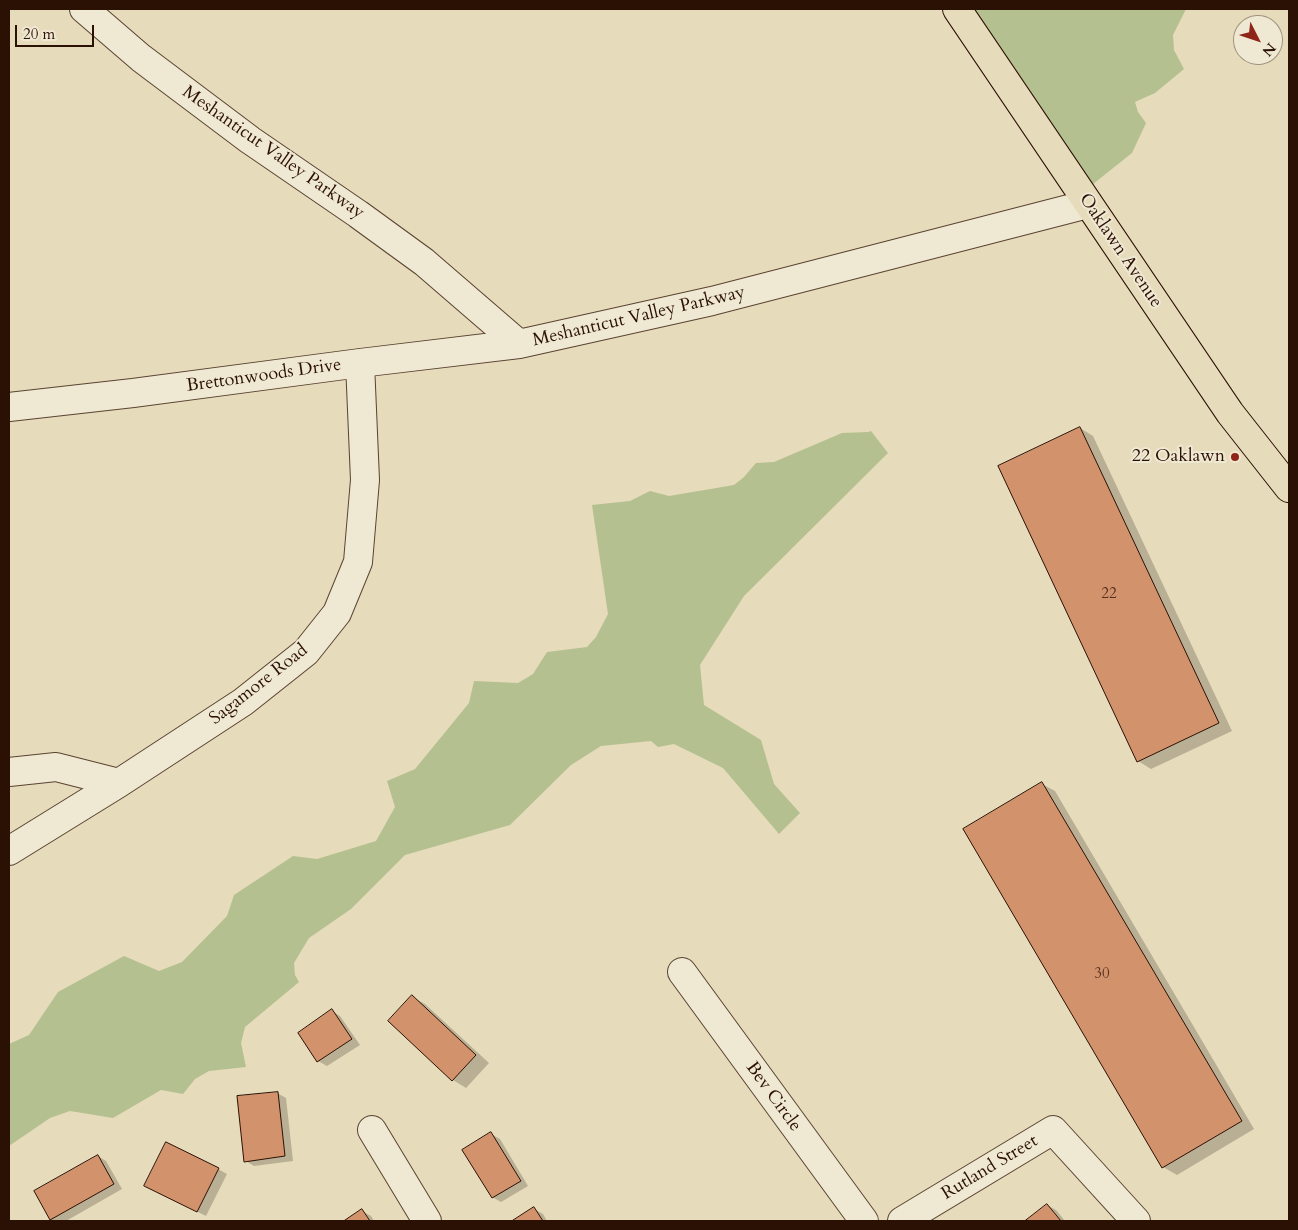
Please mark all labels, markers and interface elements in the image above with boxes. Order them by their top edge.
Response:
scale bar [18,15,96,47]
north arrow [1233,15,1283,65]
text: 20 m [23,24,55,44]
text: N [1258,39,1280,60]
street label: Meshanticut Valley Parkway [178,82,368,224]
street label: Oaklawn Avenue [1074,190,1166,312]
street label: Meshanticut Valley Parkway [531,282,747,352]
street label: Brettonwoods Drive [185,354,343,398]
place label: 22 Oaklawn [1132,446,1225,468]
marker: 22 Oaklawn [1229,451,1241,463]
house number: 22 [1101,586,1117,604]
street label: Sagamore Road [206,640,312,730]
house number: 30 [1094,966,1110,984]
street label: Bev Circle [741,1058,805,1136]
street label: Rutland Street [938,1131,1042,1205]

